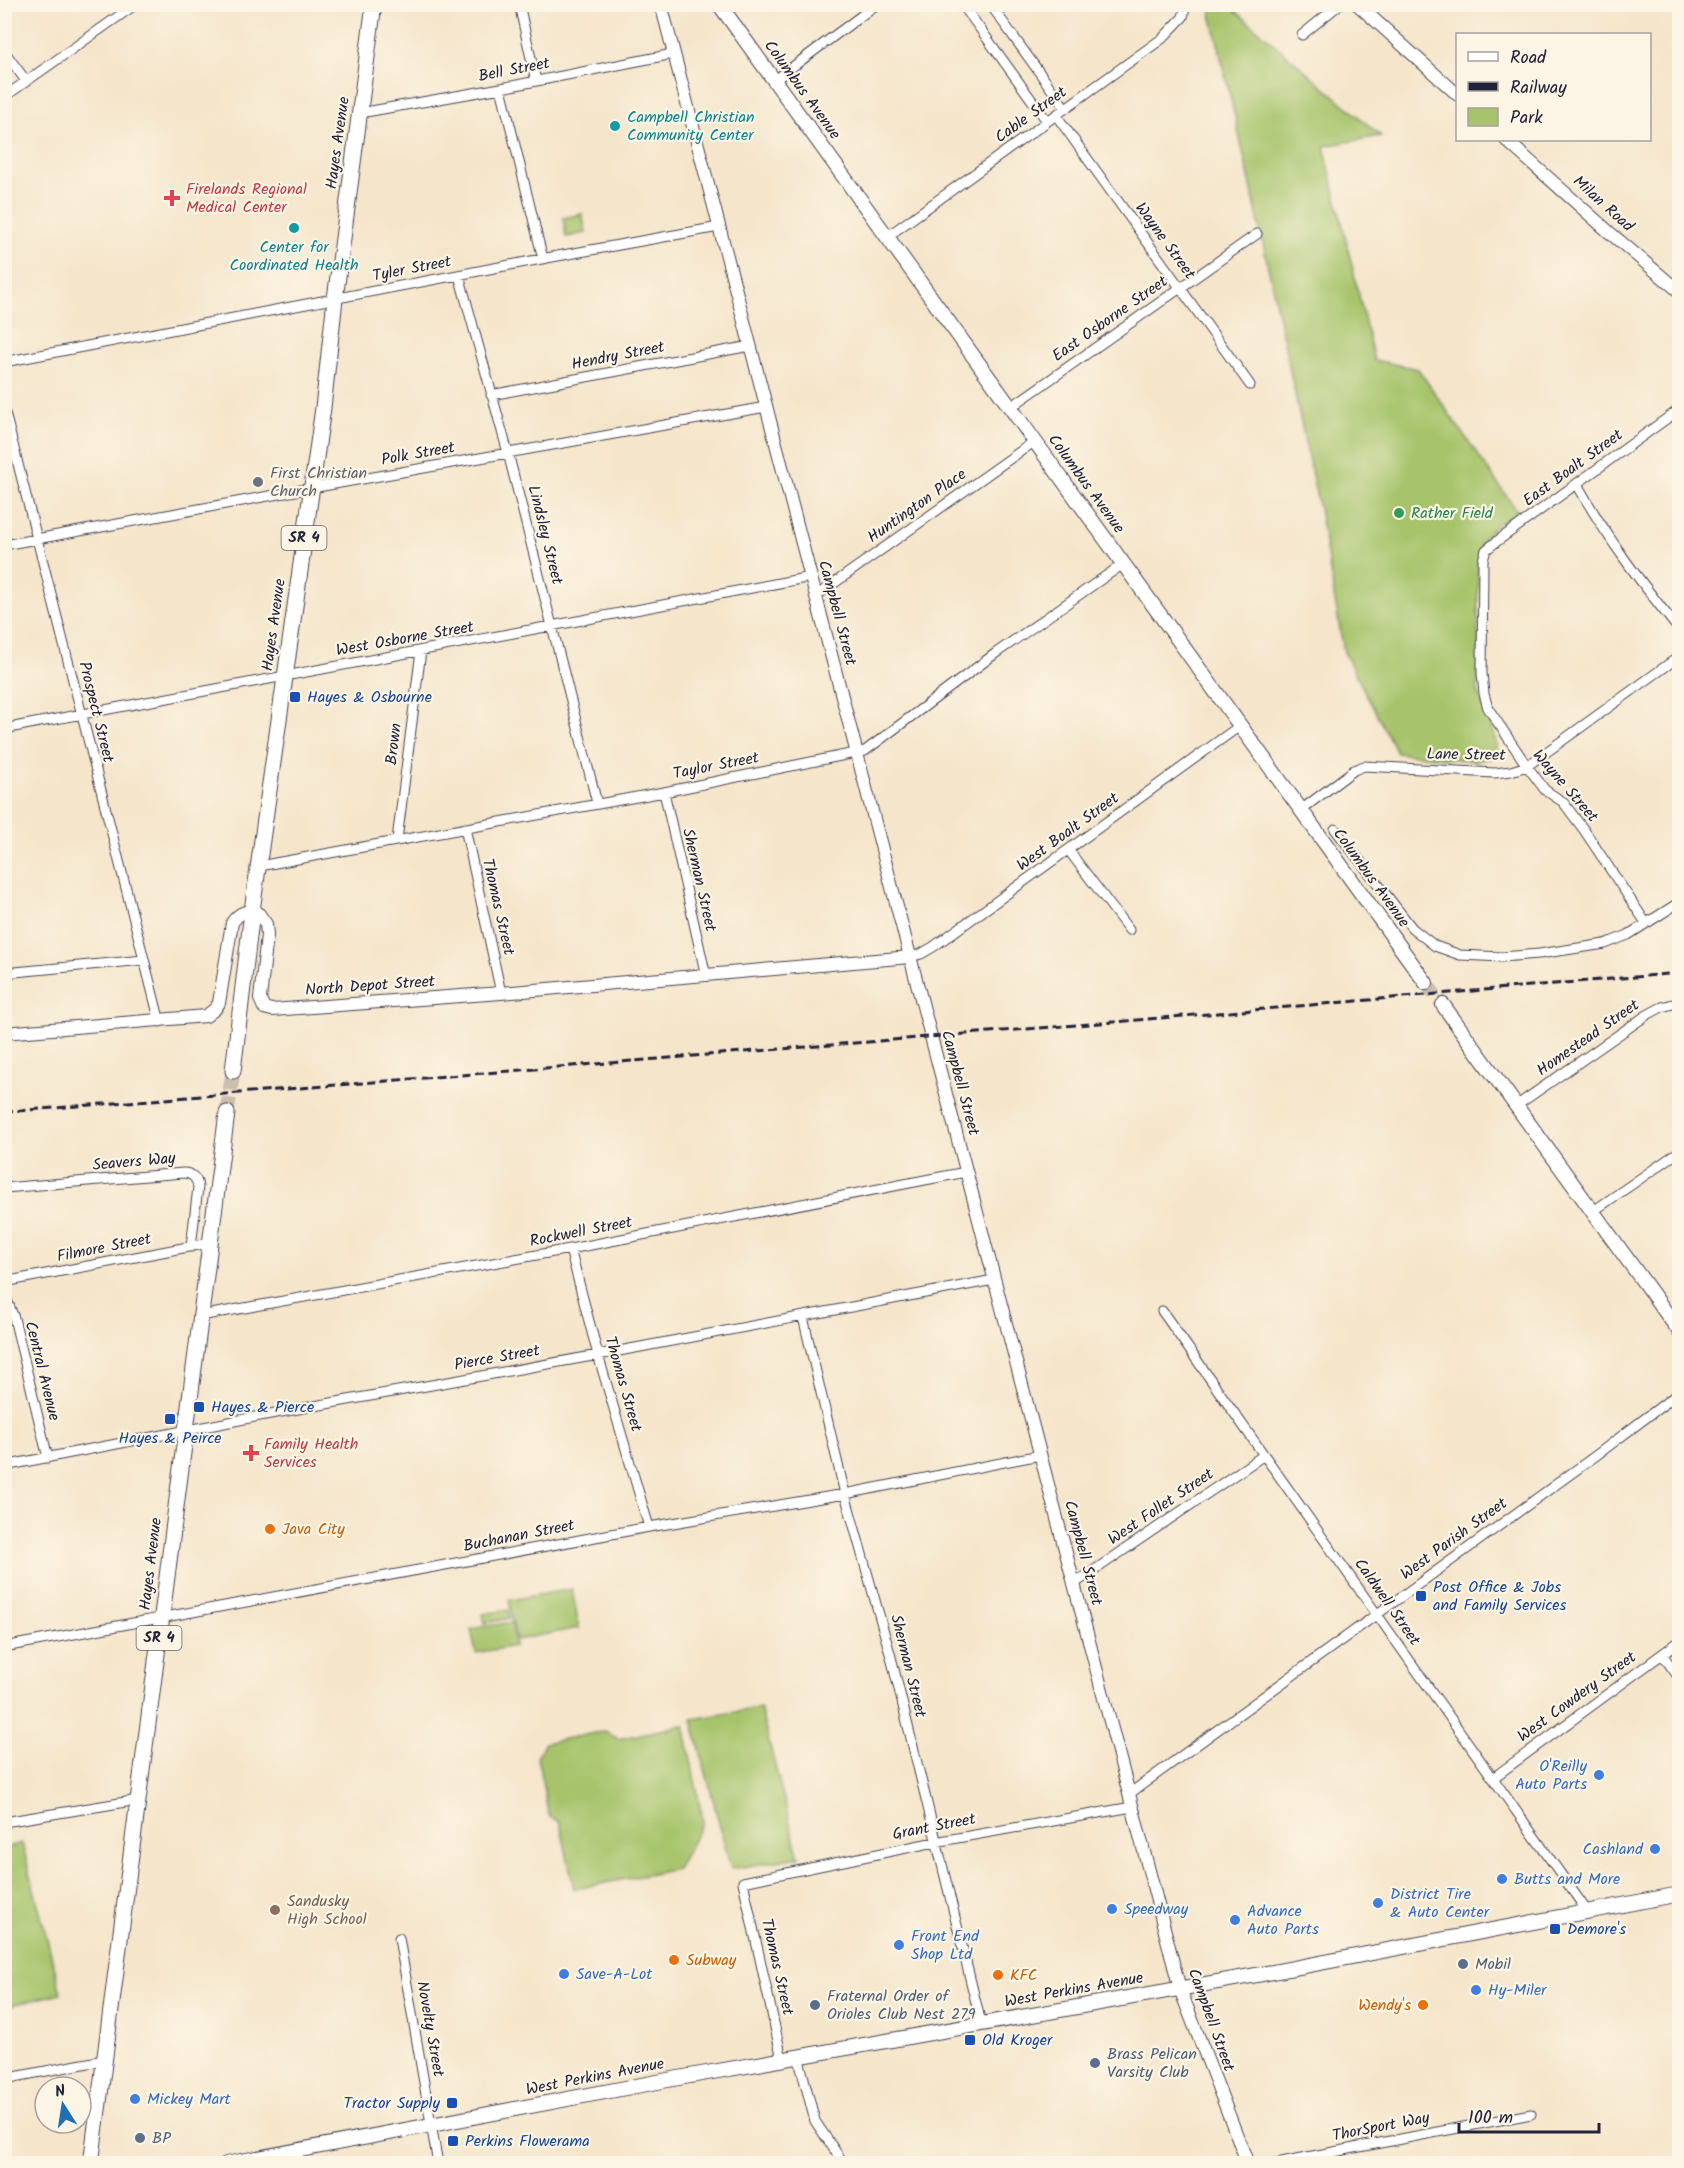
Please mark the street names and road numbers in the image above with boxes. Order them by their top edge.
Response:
street label: Columbus Avenue [757,35,847,145]
street label: Bell Street [476,51,553,89]
street label: Cable Street [990,80,1073,150]
street label: Hayes Avenue [319,95,357,191]
street label: Milan Road [1567,170,1640,239]
street label: Wayne Street [1128,197,1202,285]
street label: Tyler Street [371,249,454,289]
street label: East Osborne Street [1047,269,1174,368]
street label: Hendry Street [569,335,667,377]
street label: East Boalt Street [1518,423,1629,513]
street label: Columbus Avenue [1041,429,1131,539]
street label: Polk Street [379,435,458,473]
street label: Huntington Place [862,463,972,549]
street label: Lindsley Street [521,483,570,588]
road number: SR 4 [282,526,326,550]
street label: Campbell Street [811,558,863,669]
street label: Hayes Avenue [255,577,293,673]
street label: West Osborne Street [334,614,477,663]
street label: Prospect Street [71,659,121,766]
street label: Brown [379,722,409,766]
street label: Lane Street [1426,742,1506,768]
street label: Wayne Street [1526,744,1605,829]
street label: Taylor Street [671,745,762,787]
street label: West Boalt Street [1012,786,1125,878]
street label: Columbus Avenue [1326,823,1416,933]
street label: Sherman Street [675,826,723,935]
street label: Thomas Street [475,856,521,959]
street label: North Depot Street [304,969,437,1003]
street label: Homestead Street [1531,993,1645,1083]
street label: Campbell Street [934,1028,986,1139]
street label: Seavers Way [91,1146,177,1178]
street label: Rockwell Street [528,1210,635,1254]
street label: Filmore Street [55,1226,154,1269]
street label: Central Avenue [18,1319,66,1423]
street label: Thomas Street [597,1333,649,1436]
street label: Pierce Street [452,1338,542,1378]
street label: West Follet Street [1103,1462,1220,1552]
street label: West Parish Street [1395,1491,1513,1586]
street label: Campbell Street [1057,1498,1109,1609]
street label: Buchanan Street [461,1513,577,1559]
street label: Hayes Avenue [133,1516,169,1612]
street label: Caldwell Street [1348,1553,1427,1652]
street label: Sherman Street [883,1612,933,1721]
road number: SR 4 [136,1626,182,1650]
street label: West Cowdery Street [1512,1645,1642,1749]
street label: Grant Street [890,1807,979,1847]
street label: Thomas Street [754,1916,800,2019]
street label: West Perkins Avenue [1003,1965,1145,2015]
street label: Campbell Street [1181,1965,1241,2076]
street label: Novelty Street [409,1979,451,2080]
street label: West Perkins Avenue [524,2051,666,2103]
street label: ThorSport Way [1330,2105,1432,2149]

